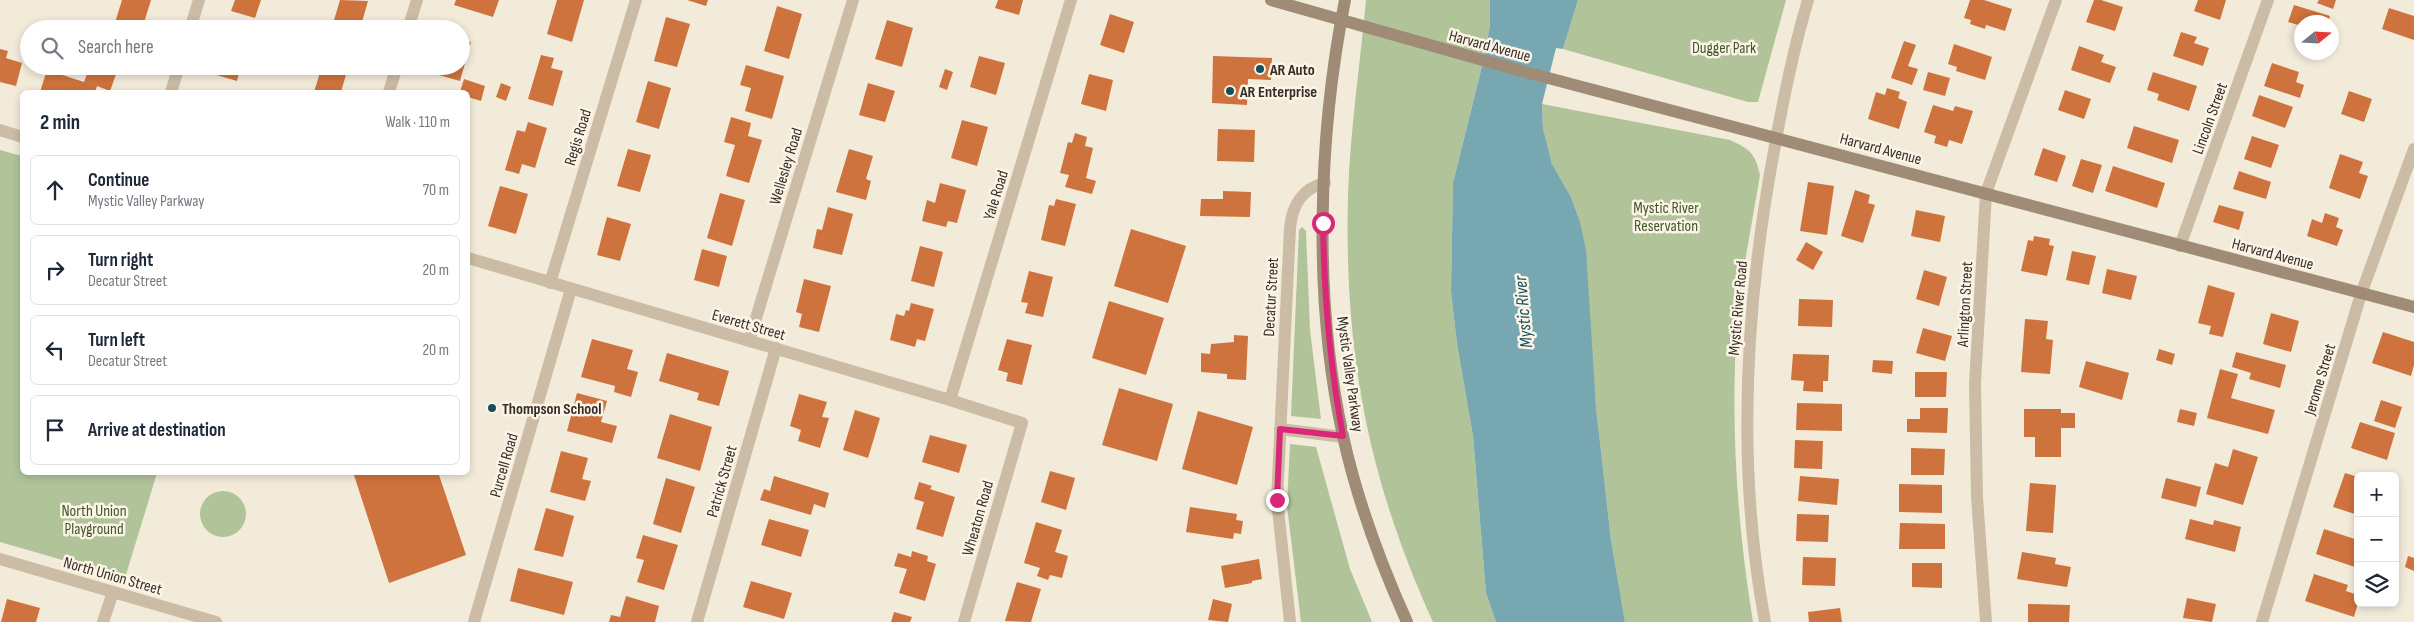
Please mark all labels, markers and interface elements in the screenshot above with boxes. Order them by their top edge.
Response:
north arrow [2294,15,2339,60]
search box [20,20,470,75]
street label: Harvard Avenue [1447,26,1533,66]
icon: search [38,34,66,62]
text: Search here [78,36,154,59]
park label: Dugger Park [1692,39,1756,58]
place label: AR Auto [1269,61,1315,80]
marker: AR Auto [1254,63,1266,75]
street label: Lincoln Street [2189,80,2232,157]
place label: AR Enterprise [1239,83,1317,102]
marker: AR Enterprise [1224,85,1236,97]
street label: Regis Road [561,107,596,168]
text: 2 min [40,110,80,135]
text: Walk · 110 m [385,113,450,132]
street label: Wellesley Road [766,126,807,207]
street label: Harvard Avenue [1838,129,1924,169]
street label: Yale Road [980,168,1013,222]
text: Continue [88,169,149,192]
icon: ahead [41,176,69,204]
text: 70 m [423,181,449,200]
text: Mystic Valley Parkway [88,192,205,211]
park label: Mystic River Reservation [1633,199,1699,236]
route start [1312,212,1335,235]
street label: Harvard Avenue [2230,234,2316,274]
text: Turn right [88,249,153,272]
icon: right [41,256,69,284]
street label: Decatur Street [1260,257,1283,337]
street label: Mystic River Road [1725,260,1752,356]
text: 20 m [422,261,449,280]
street label: Arlington Street [1954,261,1977,348]
text: Decatur Street [88,272,167,291]
water label: Mystic River [1510,274,1537,349]
street label: Everett Street [710,306,788,345]
street label: Mystic Valley Parkway [1332,315,1367,433]
text: Turn left [88,329,145,352]
icon: left [41,336,69,364]
text: 20 m [422,341,449,360]
street label: Jerome Street [2300,341,2340,418]
text: Decatur Street [88,352,167,371]
place label: Thompson School [502,400,602,419]
marker: Thompson School [486,402,498,414]
icon: arrive [41,416,69,444]
text: Arrive at destination [88,419,226,442]
street label: Purcell Road [486,431,523,500]
street label: Patrick Street [703,443,742,520]
map controls [2354,472,2399,607]
button: + [2354,472,2399,517]
street label: Wheaton Road [959,479,998,558]
route end [1266,489,1289,512]
park label: North Union Playground [61,502,127,539]
button: − [2354,517,2399,562]
street label: North Union Street [61,553,164,600]
button: layers [2354,562,2399,607]

